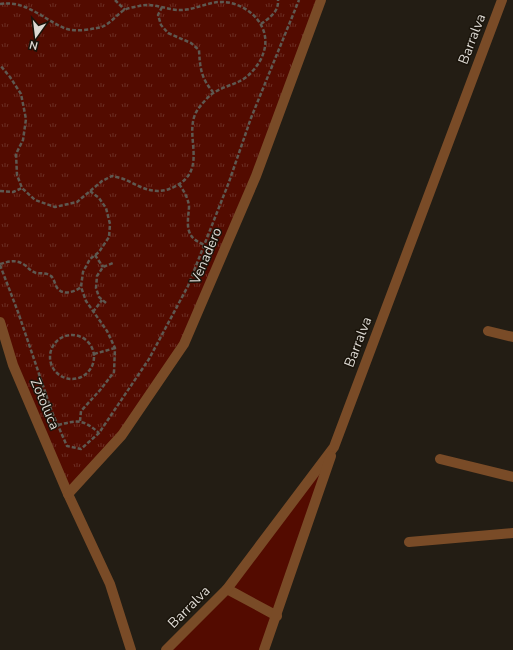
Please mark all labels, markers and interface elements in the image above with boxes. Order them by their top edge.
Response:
street label: Barralva [454,11,490,67]
north arrow [16,16,56,56]
text: N [28,37,40,53]
street label: Venadero [185,224,227,288]
street label: Barralva [340,314,376,370]
street label: Zotoluca [26,375,64,433]
street label: Barralva [164,582,214,632]

